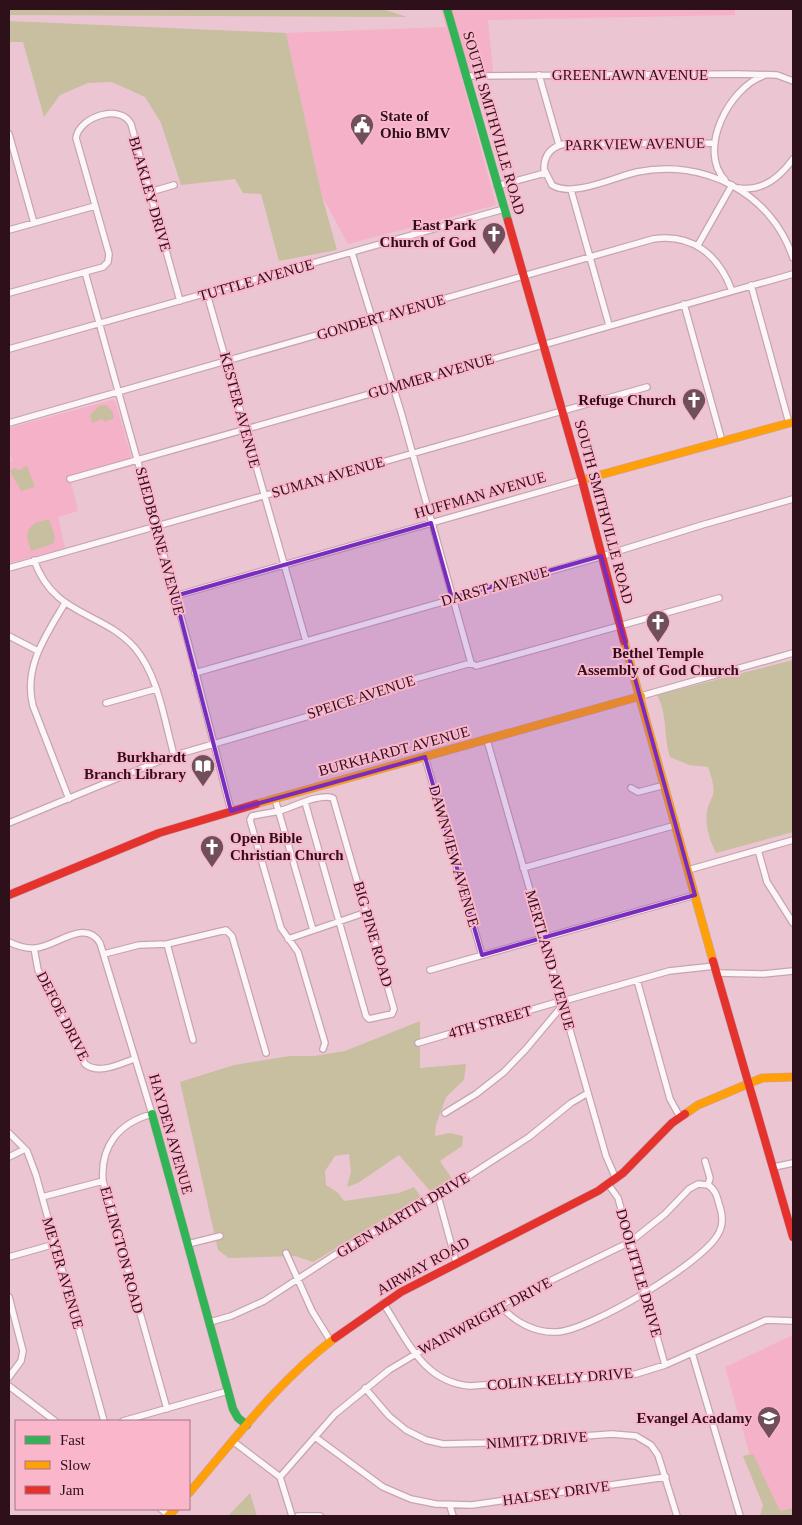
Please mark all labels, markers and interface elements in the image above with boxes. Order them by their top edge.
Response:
street label: SOUTH SMITHVILLE ROAD [460,29,528,217]
street label: GREENLAWN AVENUE [552,67,708,83]
place label: State of Ohio BMV [380,108,451,141]
public building icon: State of Ohio BMV [349,112,375,146]
street label: BLAKLEY DRIVE [126,135,174,253]
street label: PARKVIEW AVENUE [565,135,705,153]
place label: East Park Church of God [380,217,477,250]
church icon: East Park Church of God [481,221,507,255]
street label: TUTTLE AVENUE [196,256,316,304]
street label: GONDERT AVENUE [315,291,447,343]
street label: KESTER AVENUE [217,350,263,470]
street label: GUMMER AVENUE [366,350,496,402]
church icon: Refuge Church [681,387,707,421]
place label: Refuge Church [578,392,677,408]
street label: SOUTH SMITHVILLE ROAD [572,418,636,606]
street label: SUMAN AVENUE [270,453,386,501]
street label: SHEDBORNE AVENUE [133,465,187,617]
street label: HUFFMAN AVENUE [412,469,548,521]
street label: DARST AVENUE [439,563,551,609]
church icon: Bethel Temple Assembly of God Church [645,609,671,643]
place label: Bethel Temple Assembly of God Church [577,645,740,678]
street label: SPEICE AVENUE [305,672,417,722]
street label: BURKHARDT AVENUE [317,723,471,779]
place label: Burkhardt Branch Library [84,749,186,782]
library icon: Burkhardt Branch Library [190,753,216,787]
street label: DAWNVIEW AVENUE [426,783,482,929]
place label: Open Bible Christian Church [230,830,344,863]
church icon: Open Bible Christian Church [199,834,225,868]
street label: BIG PINE ROAD [350,879,396,989]
street label: MERTLAND AVENUE [522,888,578,1032]
street label: DEFOE DRIVE [34,969,92,1063]
street label: 4TH STREET [446,1002,534,1042]
street label: HAYDEN AVENUE [146,1072,196,1196]
street label: GLEN MARTIN DRIVE [334,1169,472,1261]
street label: ELLINGTON ROAD [97,1185,147,1315]
street label: DOOLITTLE DRIVE [613,1207,665,1339]
street label: MEYER AVENUE [39,1215,87,1331]
street label: AIRWAY ROAD [374,1234,472,1298]
street label: WAINWRIGHT DRIVE [416,1274,554,1358]
street label: COLIN KELLY DRIVE [486,1365,634,1393]
school or university icon: Evangel Acadamy [756,1405,782,1439]
place label: Evangel Acadamy [637,1410,752,1426]
legend [15,1420,190,1510]
street label: NIMITZ DRIVE [486,1428,588,1452]
text: Fast [60,1432,86,1448]
text: Slow [60,1457,91,1473]
street label: HALSEY DRIVE [501,1478,611,1508]
text: Jam [60,1482,84,1498]

